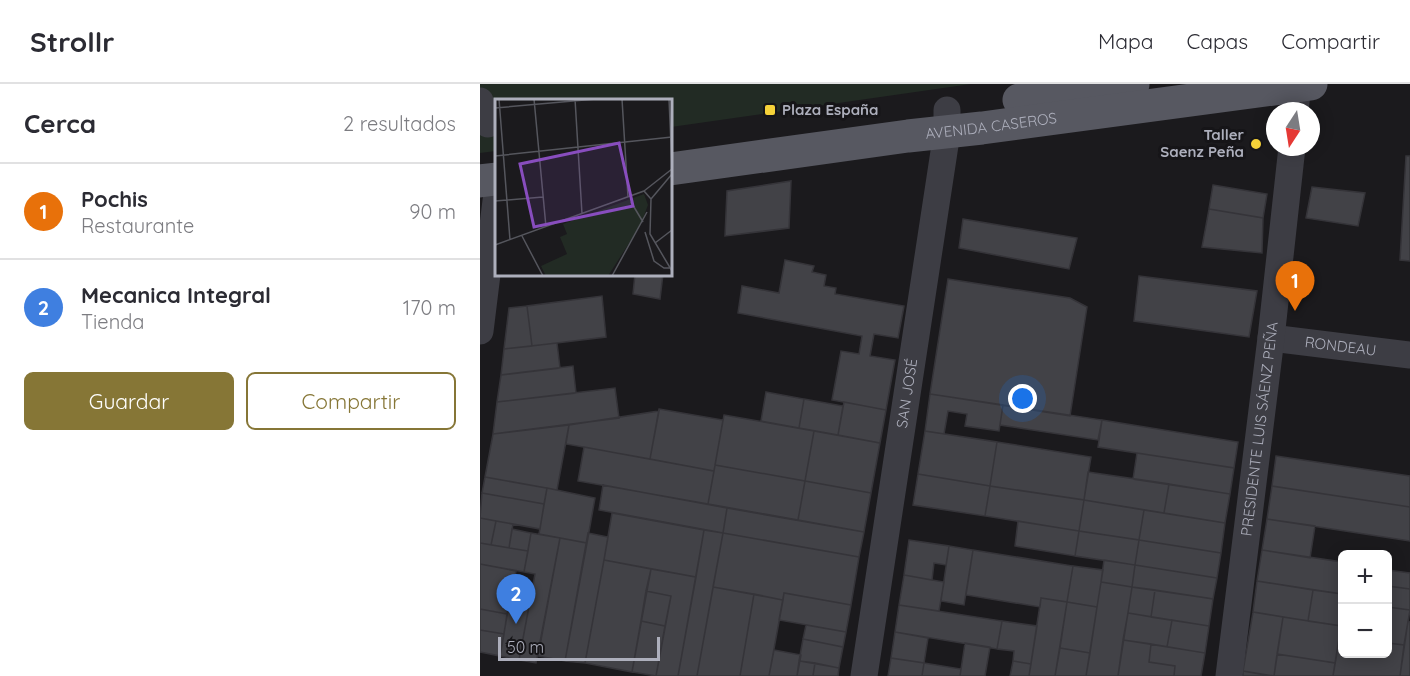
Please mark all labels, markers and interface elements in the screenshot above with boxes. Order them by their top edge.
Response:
text: Strollr [30,24,114,59]
text: Mapa [1098,28,1153,54]
text: Capas [1186,28,1248,54]
text: Compartir [1281,28,1380,54]
inset map [495,99,672,276]
place label: Plaza España [782,100,878,119]
north arrow [1266,102,1320,156]
marker: Plaza España [763,103,777,117]
text: Cerca [24,107,96,140]
street label: AVENIDA CASEROS [924,108,1058,143]
text: 2 resultados [343,111,456,136]
place label: Taller Saenz Peña [1160,125,1244,161]
marker: Taller Saenz Peña [1249,137,1263,151]
text: Pochis [81,185,148,213]
text: 1 [40,199,47,224]
text: 90 m [409,199,456,224]
text: Restaurante [81,213,194,238]
pin: 1 [1276,262,1314,311]
text: Mecanica Integral [81,281,271,309]
text: 2 [38,295,49,320]
text: 170 m [403,295,456,320]
text: Tienda [81,309,144,334]
street label: PRESIDENTE LUIS SÁENZ PEÑA [1236,320,1282,537]
street label: RONDEAU [1304,332,1377,360]
street label: SAN JOSÉ [892,357,921,429]
button: Guardar [24,372,234,430]
button: Compartir [246,372,456,430]
your location [1008,384,1037,413]
map controls [1338,550,1392,658]
button: + [1338,550,1392,604]
pin: 2 [496,574,536,624]
button: − [1338,604,1392,658]
scale bar [498,634,660,662]
text: 50 m [507,637,544,657]

